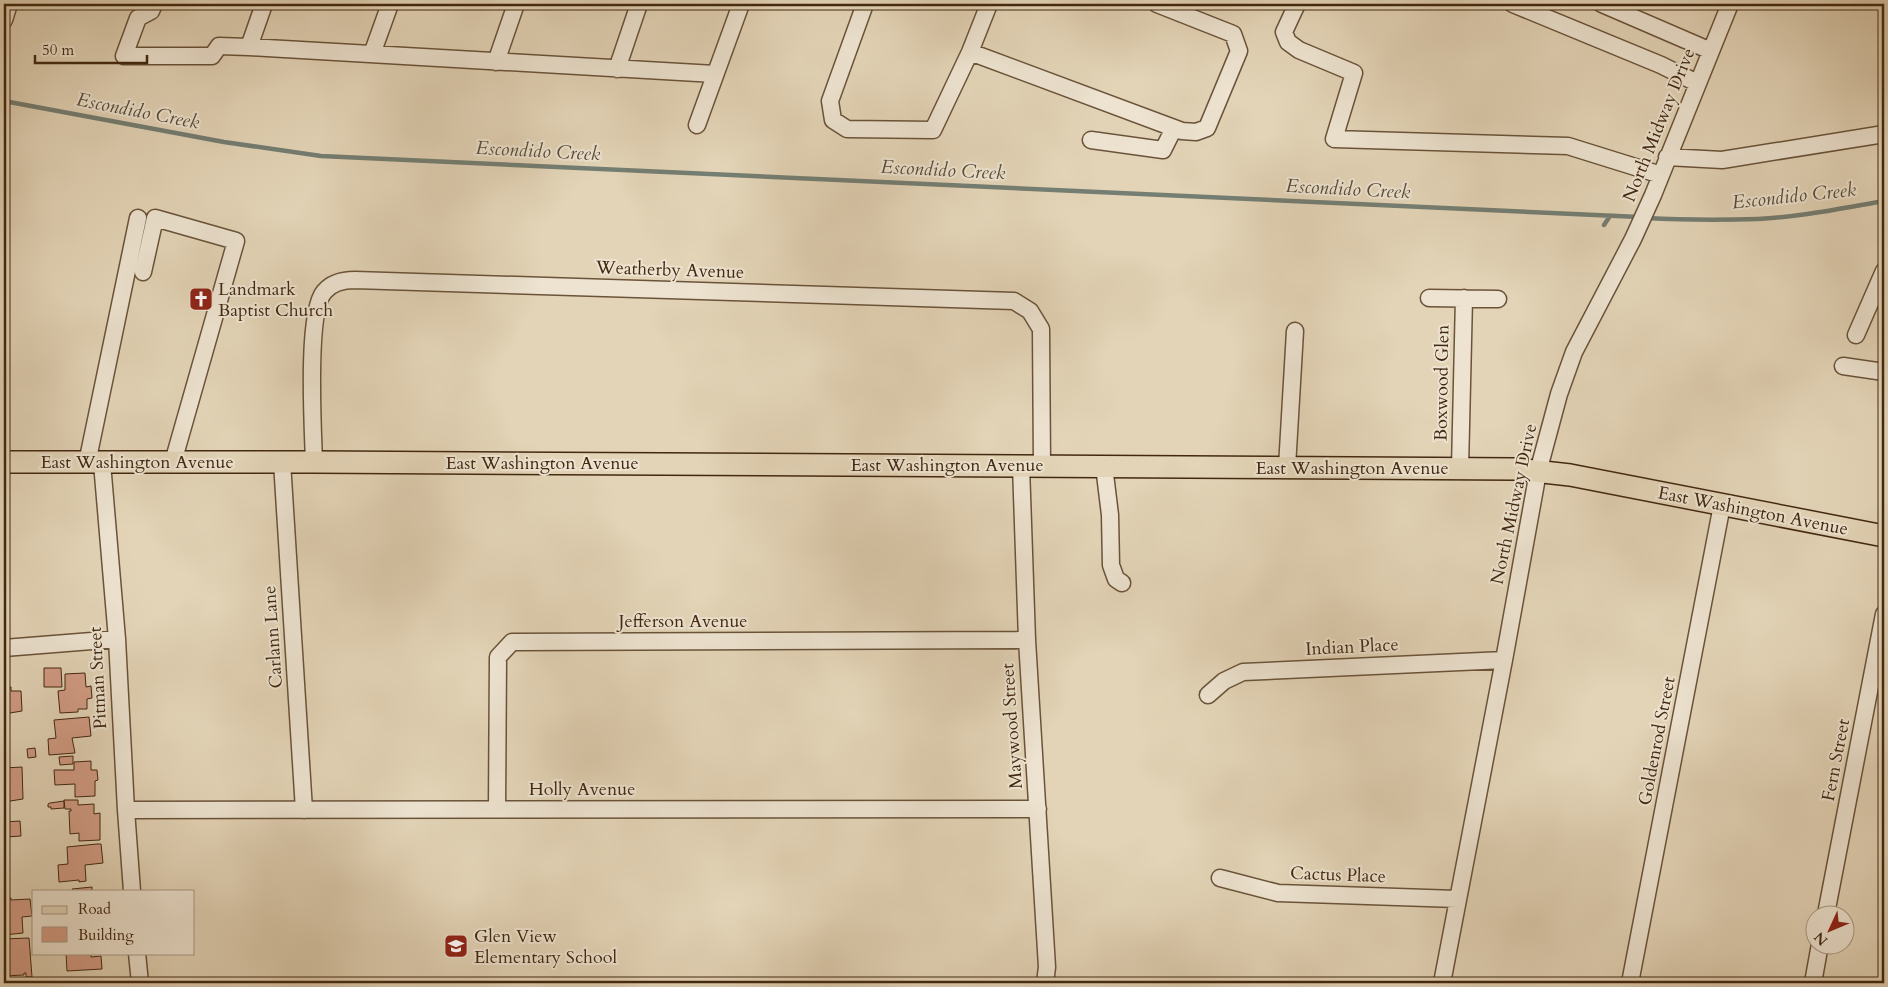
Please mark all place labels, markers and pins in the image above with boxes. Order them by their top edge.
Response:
place label: Landmark Baptist Church [218,277,333,323]
church icon: Landmark Baptist Church [188,286,214,312]
place label: Glen View Elementary School [474,924,617,970]
school or university icon: Glen View Elementary School [443,933,469,959]

